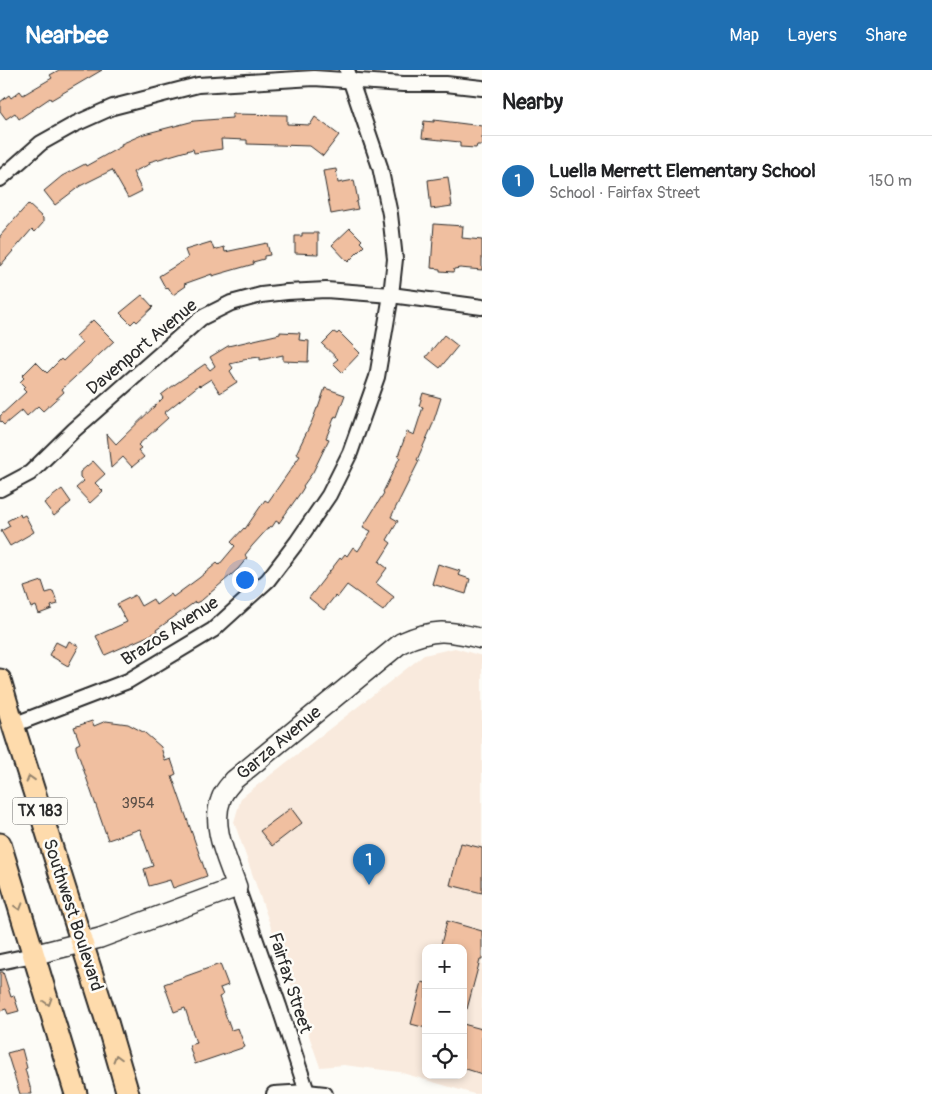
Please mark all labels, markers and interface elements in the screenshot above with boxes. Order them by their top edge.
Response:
text: Nearbee [25,21,108,50]
text: Map [730,24,759,47]
text: Layers [787,24,837,47]
text: Share [865,24,907,47]
text: Nearby [502,89,563,116]
text: Luella Merrett Elementary School [549,159,816,183]
text: 1 [515,171,521,191]
text: 150 m [868,171,912,191]
text: School · Fairfax Street [549,183,700,203]
street label: Davenport Avenue [82,294,202,400]
your location [232,567,258,593]
street label: Brazos Avenue [117,591,223,671]
street label: Garza Avenue [232,701,326,785]
one-way arrow [25,775,35,784]
house number: 3954 [122,794,155,813]
road number: TX 183 [12,798,68,824]
street label: Southwest Boulevard [38,836,108,994]
pin: 1 [353,844,385,885]
one-way arrow [14,903,24,911]
street label: Fairfax Street [263,930,317,1037]
map controls [422,944,467,1079]
button: + [422,944,467,989]
button: − [422,989,467,1034]
one-way arrow [43,997,53,1005]
button: locate [422,1034,467,1079]
one-way arrow [112,1054,123,1062]

